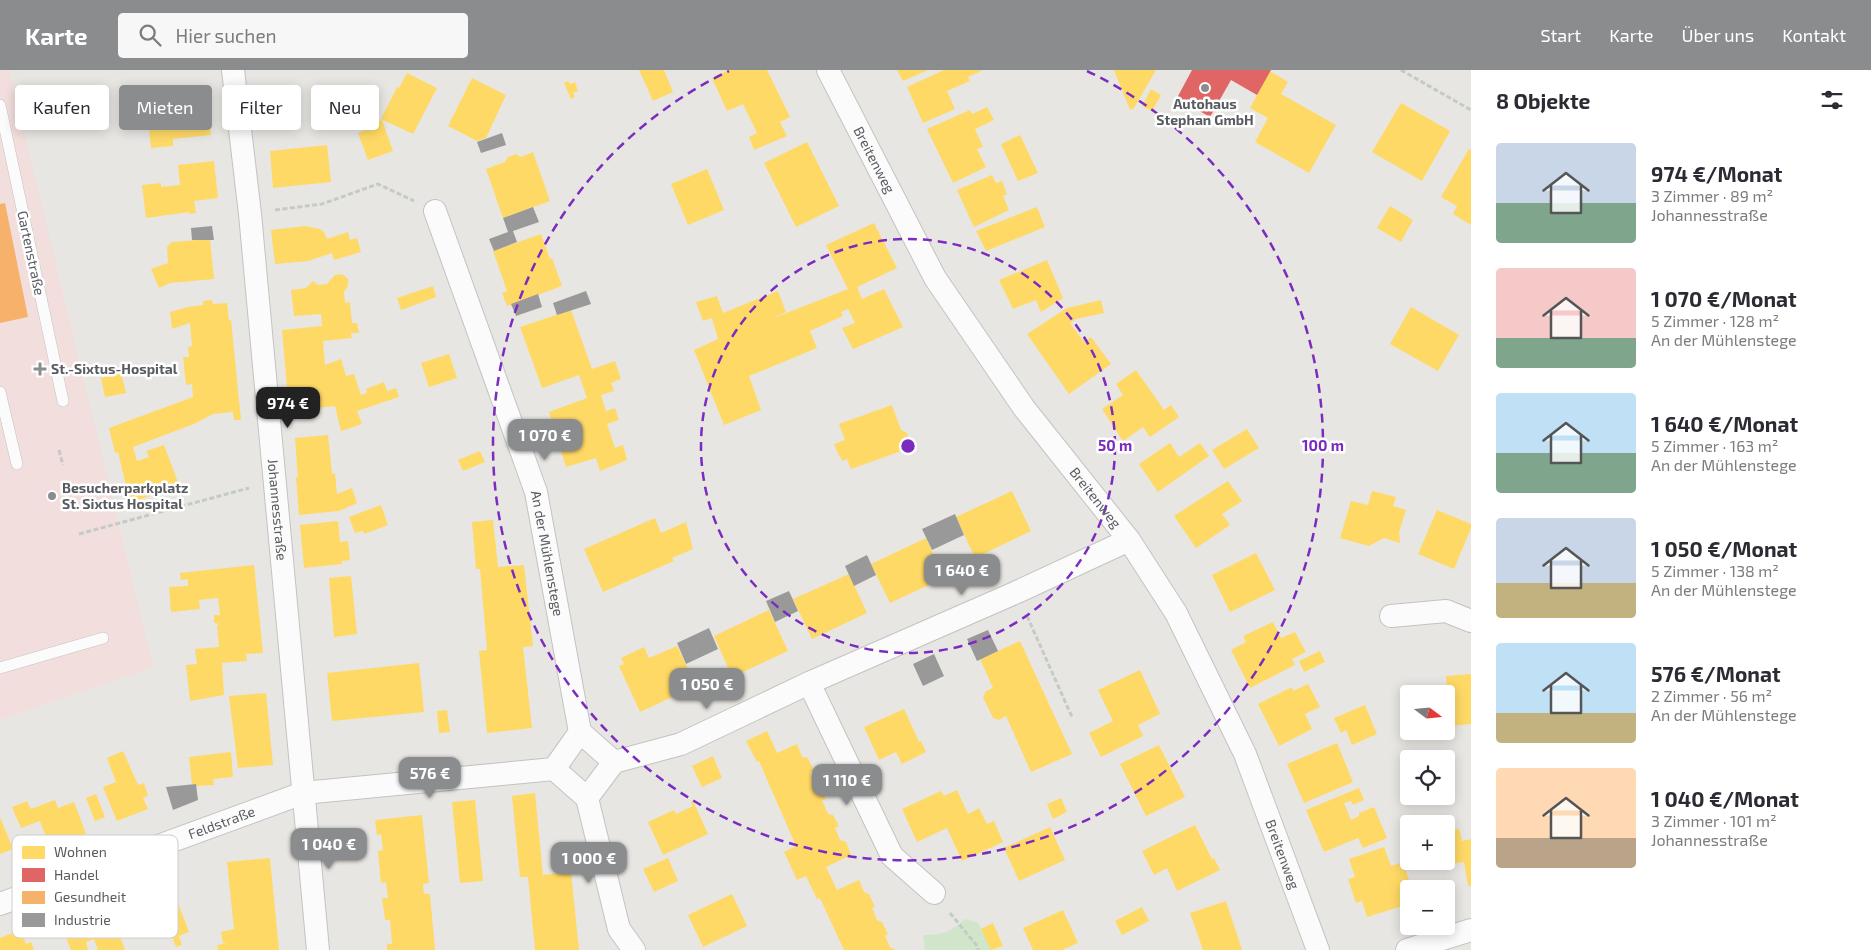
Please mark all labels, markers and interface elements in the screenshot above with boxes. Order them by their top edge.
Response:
search box [118,13,468,58]
text: Karte [25,21,88,50]
icon: search [136,21,164,49]
text: Hier suchen [176,24,277,47]
text: Start [1540,24,1581,46]
text: Karte [1609,24,1654,46]
text: Über uns [1682,24,1754,46]
text: Kontakt [1782,24,1846,46]
marker: Autohaus Stephan GmbH [1199,82,1211,94]
chip: Kaufen [15,85,109,130]
chip: Mieten [119,85,212,130]
chip: Filter [222,85,301,130]
chip: Neu [311,85,379,130]
icon: filters [1818,86,1846,114]
text: 8 Objekte [1496,88,1590,113]
place label: Autohaus Stephan GmbH [1156,95,1254,128]
street label: Breitenweg [850,123,899,196]
text: 974 €/Monat [1651,161,1782,186]
icon: home [1536,163,1596,223]
text: 3 Zimmer · 89 m² [1651,186,1773,205]
text: Johannesstraße [1651,205,1768,224]
street label: Gartenstraße [14,209,49,297]
text: 1 070 €/Monat [1651,286,1797,311]
icon: home [1536,288,1596,348]
text: 5 Zimmer · 128 m² [1651,311,1779,330]
text: An der Mühlenstege [1651,330,1797,349]
place label: St.-Sixtus-Hospital [51,360,178,377]
marker: St.-Sixtus-Hospital [33,362,47,376]
pin: 974 € [253,386,323,429]
text: 974 € [267,393,309,412]
text: 1 640 €/Monat [1651,411,1798,436]
icon: home [1536,413,1596,473]
pin: 1 070 € [499,418,591,461]
text: 1 070 € [519,425,571,444]
text: 50 m [1098,436,1132,454]
text: 100 m [1302,436,1344,454]
text: 5 Zimmer · 163 m² [1651,436,1778,455]
centre of rings [899,437,917,455]
text: An der Mühlenstege [1651,455,1797,474]
street label: Johannesstraße [265,458,291,561]
street label: Breitenweg [1066,463,1125,531]
place label: Besucherparkplatz St. Sixtus Hospital [62,479,188,512]
street label: An der Mühlenstege [528,489,568,618]
marker: Besucherparkplatz St. Sixtus Hospital [46,490,58,502]
text: 1 050 €/Monat [1651,536,1797,561]
icon: home [1536,538,1596,598]
pin: 1 640 € [916,554,1008,596]
text: 1 640 € [935,560,989,579]
text: 5 Zimmer · 138 m² [1651,561,1779,580]
text: An der Mühlenstege [1651,580,1797,599]
text: 576 €/Monat [1651,661,1781,686]
icon: home [1536,663,1596,723]
pin: 1 050 € [661,668,753,710]
text: 1 050 € [680,674,734,693]
north arrow [1400,685,1455,740]
map controls [1400,685,1455,935]
text: 2 Zimmer · 56 m² [1651,686,1772,705]
text: An der Mühlenstege [1651,705,1797,724]
button: locate [1400,750,1455,805]
pin: 576 € [395,756,465,799]
text: 576 € [410,763,450,782]
pin: 1 110 € [801,764,893,806]
text: 1 110 € [823,770,871,789]
text: 1 040 €/Monat [1651,786,1799,811]
icon: home [1536,788,1596,848]
street label: Feldstraße [186,802,257,842]
text: 3 Zimmer · 101 m² [1651,811,1777,830]
button: + [1400,815,1455,870]
street label: Breitenweg [1262,817,1304,892]
pin: 1 040 € [283,828,375,870]
text: Johannesstraße [1651,830,1768,849]
text: 1 040 € [302,834,356,853]
legend [12,835,178,938]
pin: 1 000 € [543,842,635,884]
text: Wohnen [54,843,107,860]
text: 1 000 € [562,848,616,867]
text: Handel [54,866,100,883]
button: − [1400,880,1455,935]
text: Gesundheit [54,888,126,905]
text: Industrie [54,911,111,928]

